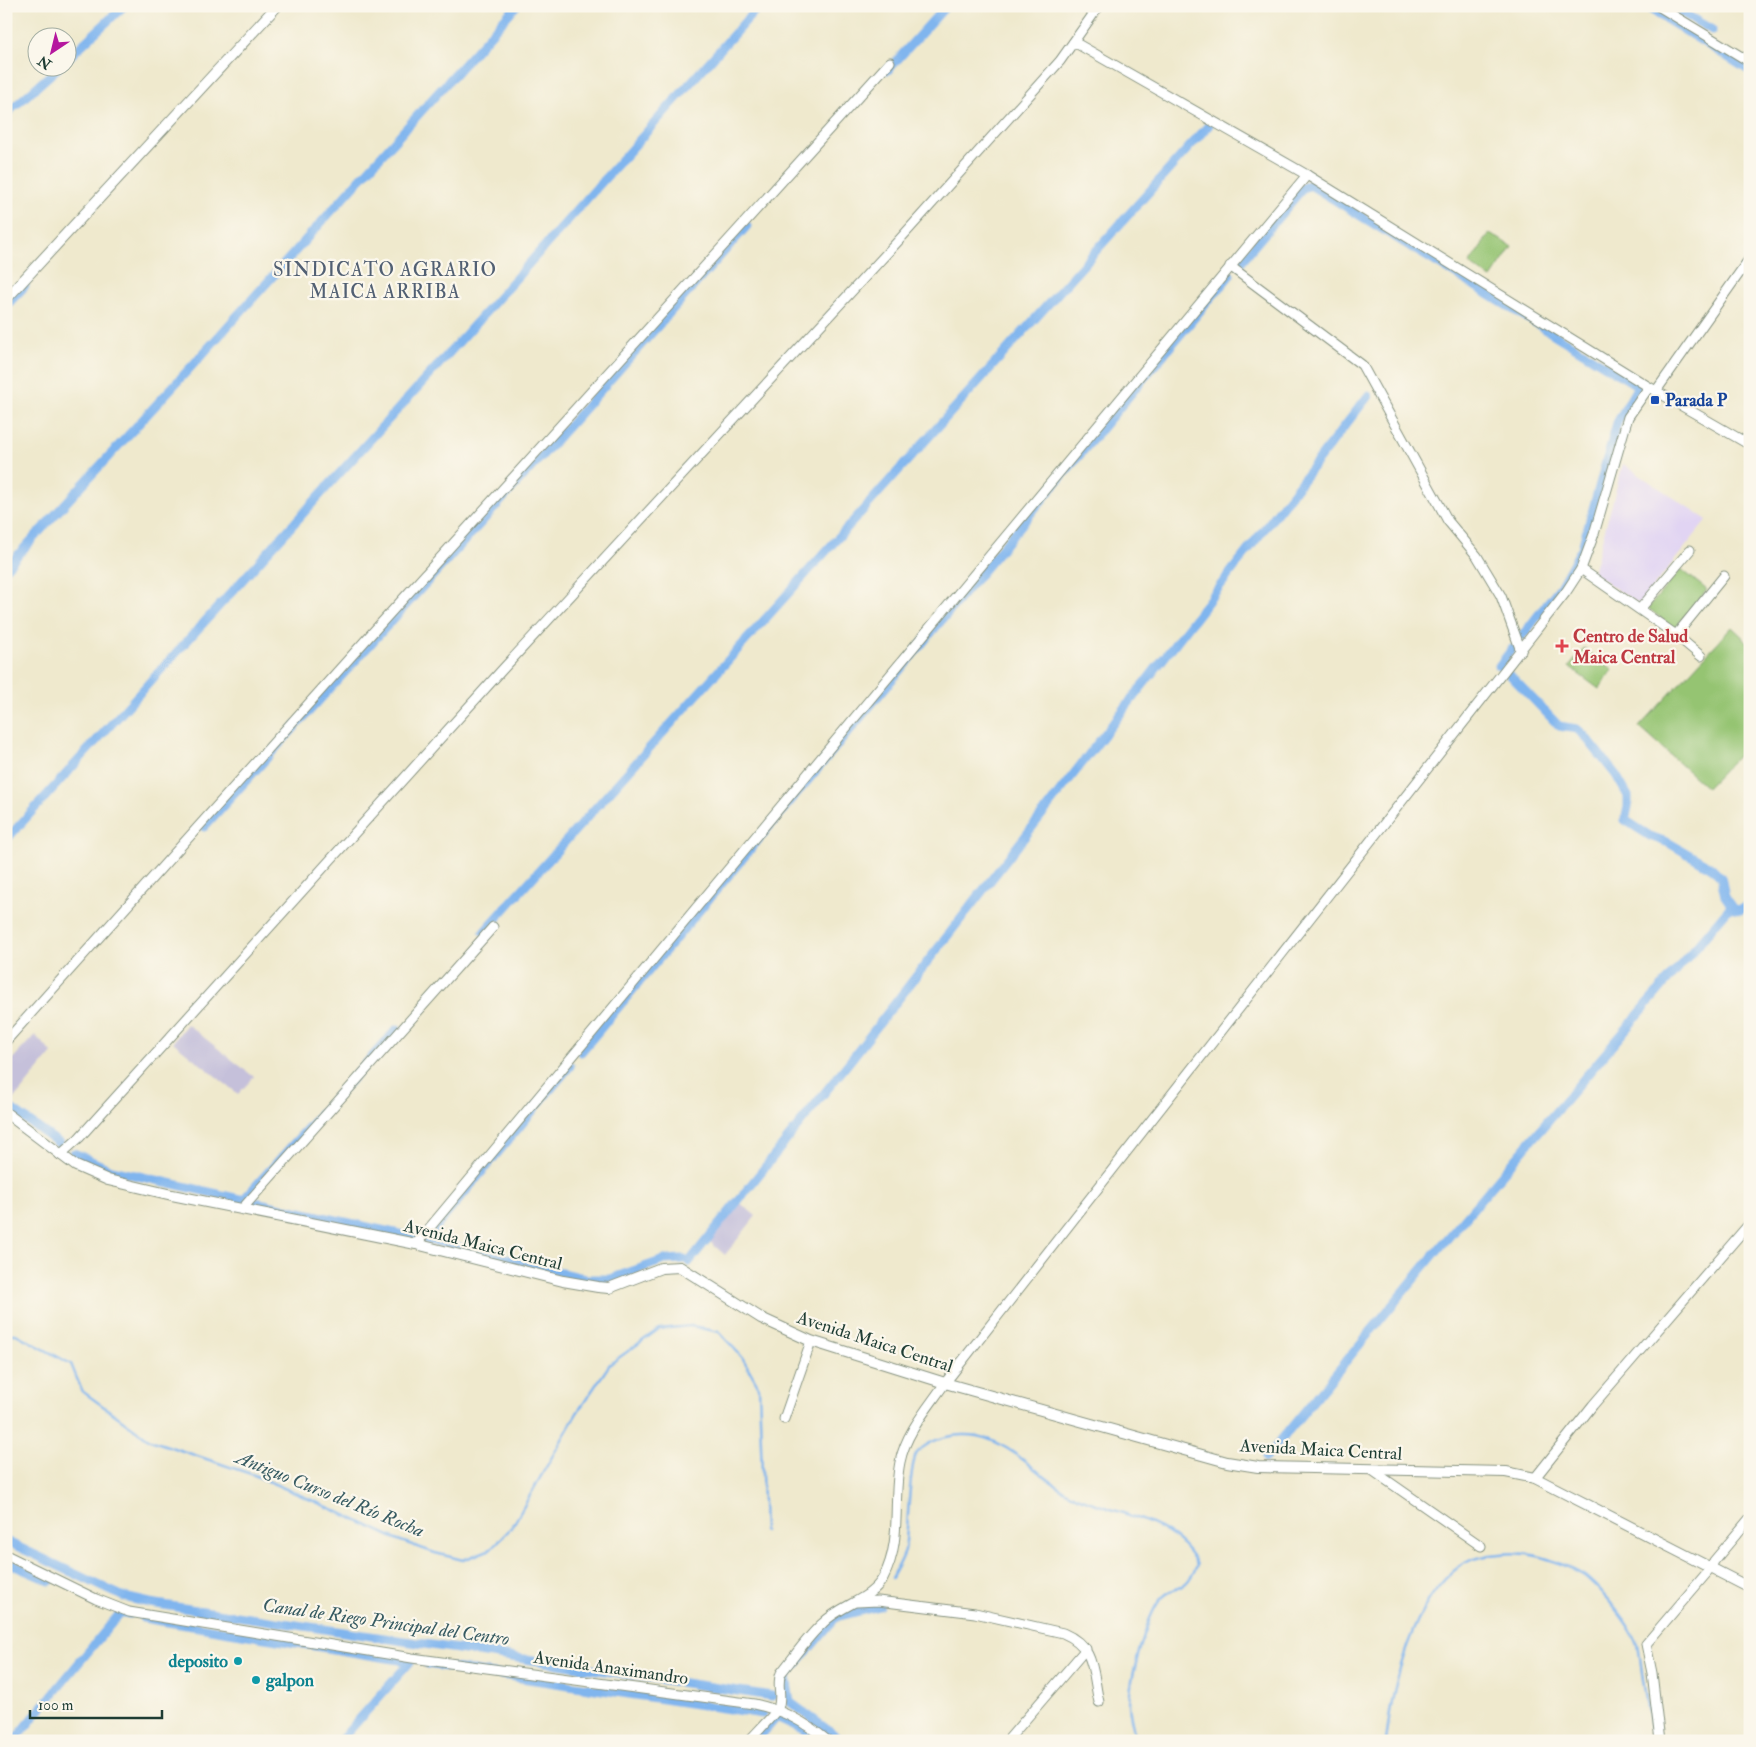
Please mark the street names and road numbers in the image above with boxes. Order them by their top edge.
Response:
street label: Avenida Maica Central [400,1214,565,1276]
street label: Avenida Maica Central [793,1306,956,1378]
street label: Avenida Maica Central [1238,1434,1403,1466]
street label: Avenida Anaximandro [531,1646,690,1690]

